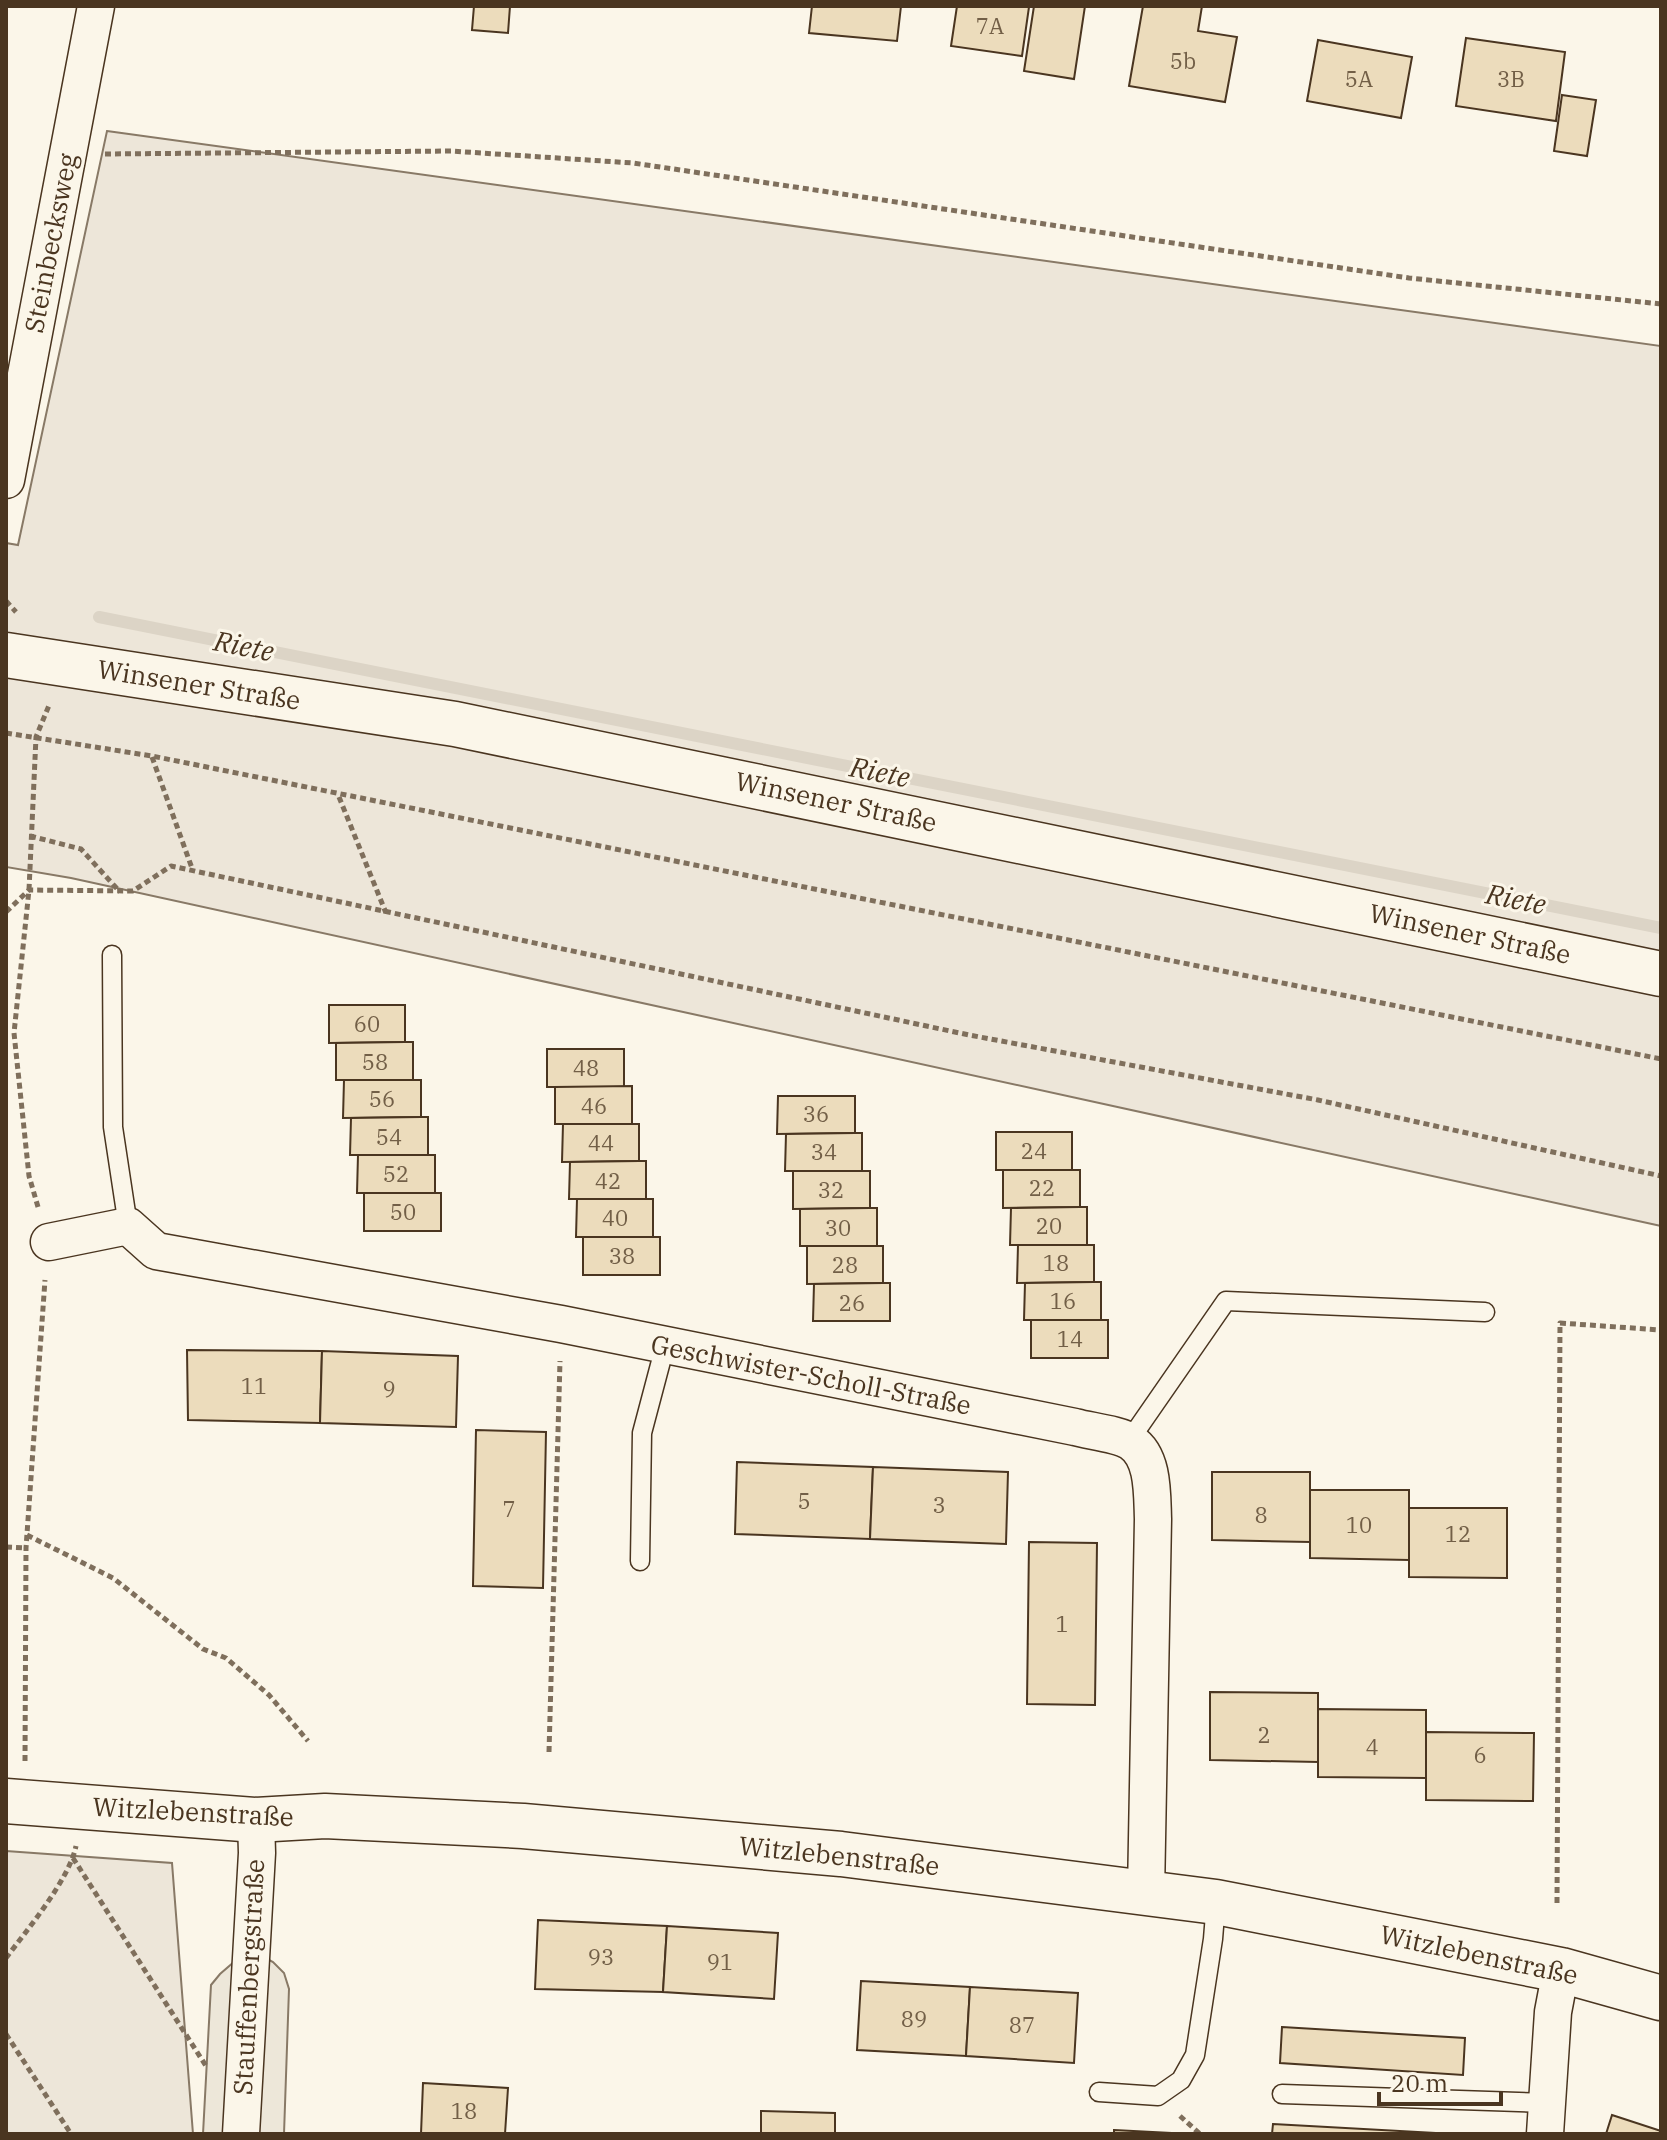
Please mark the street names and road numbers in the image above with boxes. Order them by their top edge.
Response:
street label: Steinbecksweg [16,150,84,335]
street label: Winsener Straße [95,651,303,717]
street label: Winsener Straße [732,763,940,839]
street label: Winsener Straße [1366,895,1574,971]
street label: Geschwister-Scholl-Straße [648,1326,974,1422]
street label: Witzlebenstraße [92,1789,295,1833]
street label: Witzlebenstraße [737,1828,941,1882]
street label: Stauffenbergstraße [225,1858,271,2096]
street label: Witzlebenstraße [1377,1916,1581,1992]

